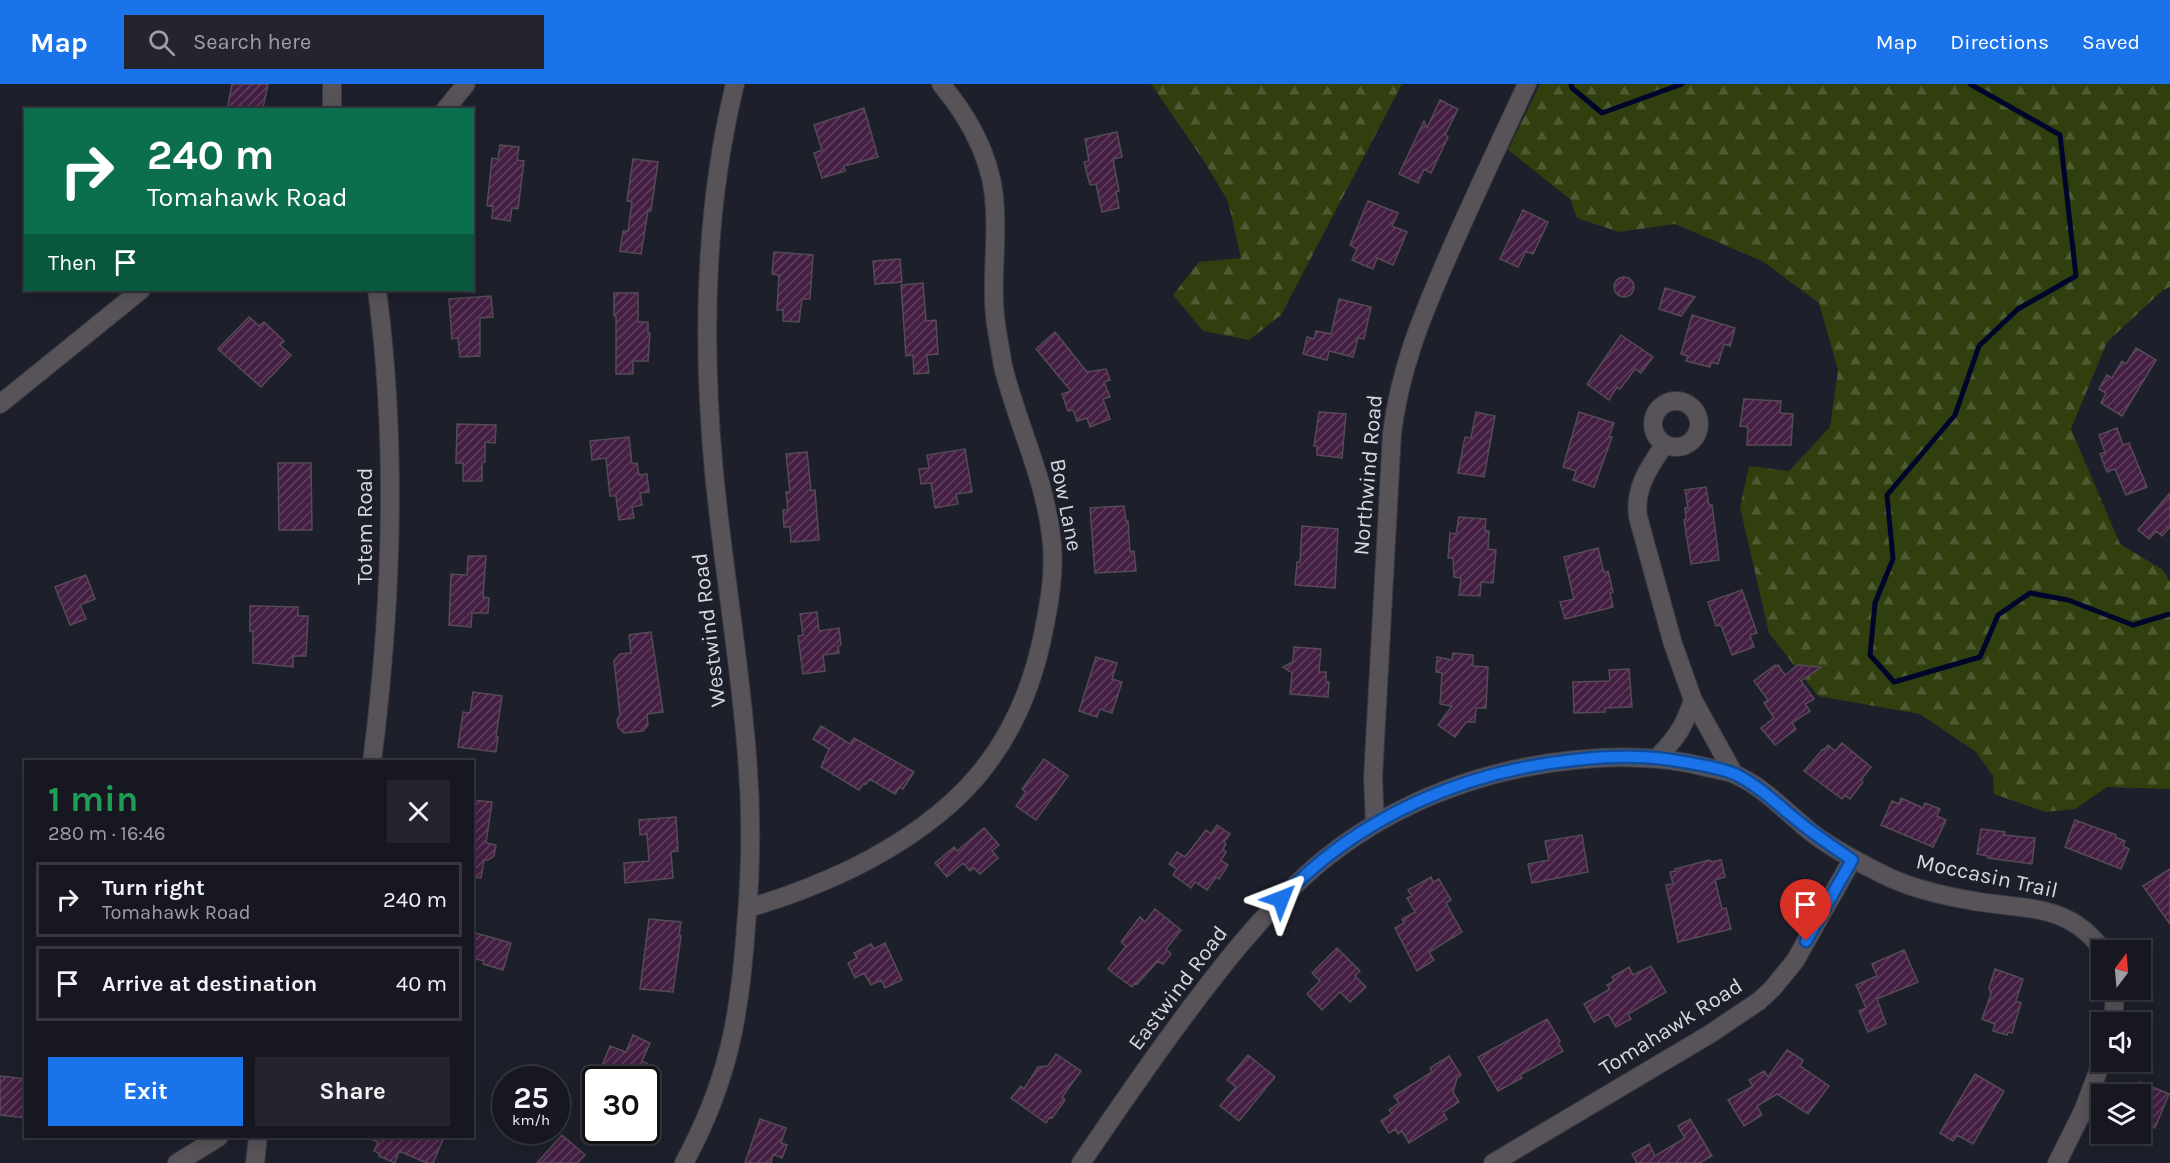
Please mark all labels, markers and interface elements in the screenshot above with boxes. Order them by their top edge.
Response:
search box [124,15,544,69]
text: Map [30,26,88,59]
icon: search [145,26,178,59]
text: Search here [193,29,311,55]
text: Map [1876,30,1917,54]
text: Directions [1950,30,2049,54]
text: Saved [2082,30,2140,54]
text: 240 m [147,130,274,180]
icon: right [48,132,126,210]
text: Tomahawk Road [147,181,348,213]
icon: arrive [109,246,142,279]
text: Then [48,250,97,276]
street label: Northwind Road [1348,394,1388,556]
street label: Bow Lane [1044,456,1088,554]
street label: Totem Road [352,467,378,585]
street label: Westwind Road [687,552,731,708]
text: 1 min [48,778,138,820]
button: close [387,780,450,843]
text: 280 m · 16:46 [48,822,166,845]
street label: Moccasin Trail [1914,848,2060,904]
position arrow [1249,867,1313,931]
text: Turn right [102,875,205,901]
pin [1780,879,1831,941]
icon: right [51,883,84,916]
text: 240 m [383,887,447,913]
icon: arrive [1789,888,1822,921]
text: Tomahawk Road [102,901,251,924]
street label: Eastwind Road [1123,921,1233,1055]
north arrow [2091,940,2151,1000]
map controls [2091,940,2151,1144]
icon: arrive [51,967,84,1000]
text: Arrive at destination [102,971,317,997]
text: 40 m [396,971,447,997]
street label: Tomahawk Road [1595,973,1747,1081]
button: sound [2091,1012,2151,1072]
button: Exit [48,1057,243,1126]
button: Share [255,1057,450,1126]
speed limit sign: 30 [582,1066,660,1144]
text: 25 [513,1080,549,1116]
button: layers [2091,1084,2151,1144]
text: km/h [512,1111,550,1129]

